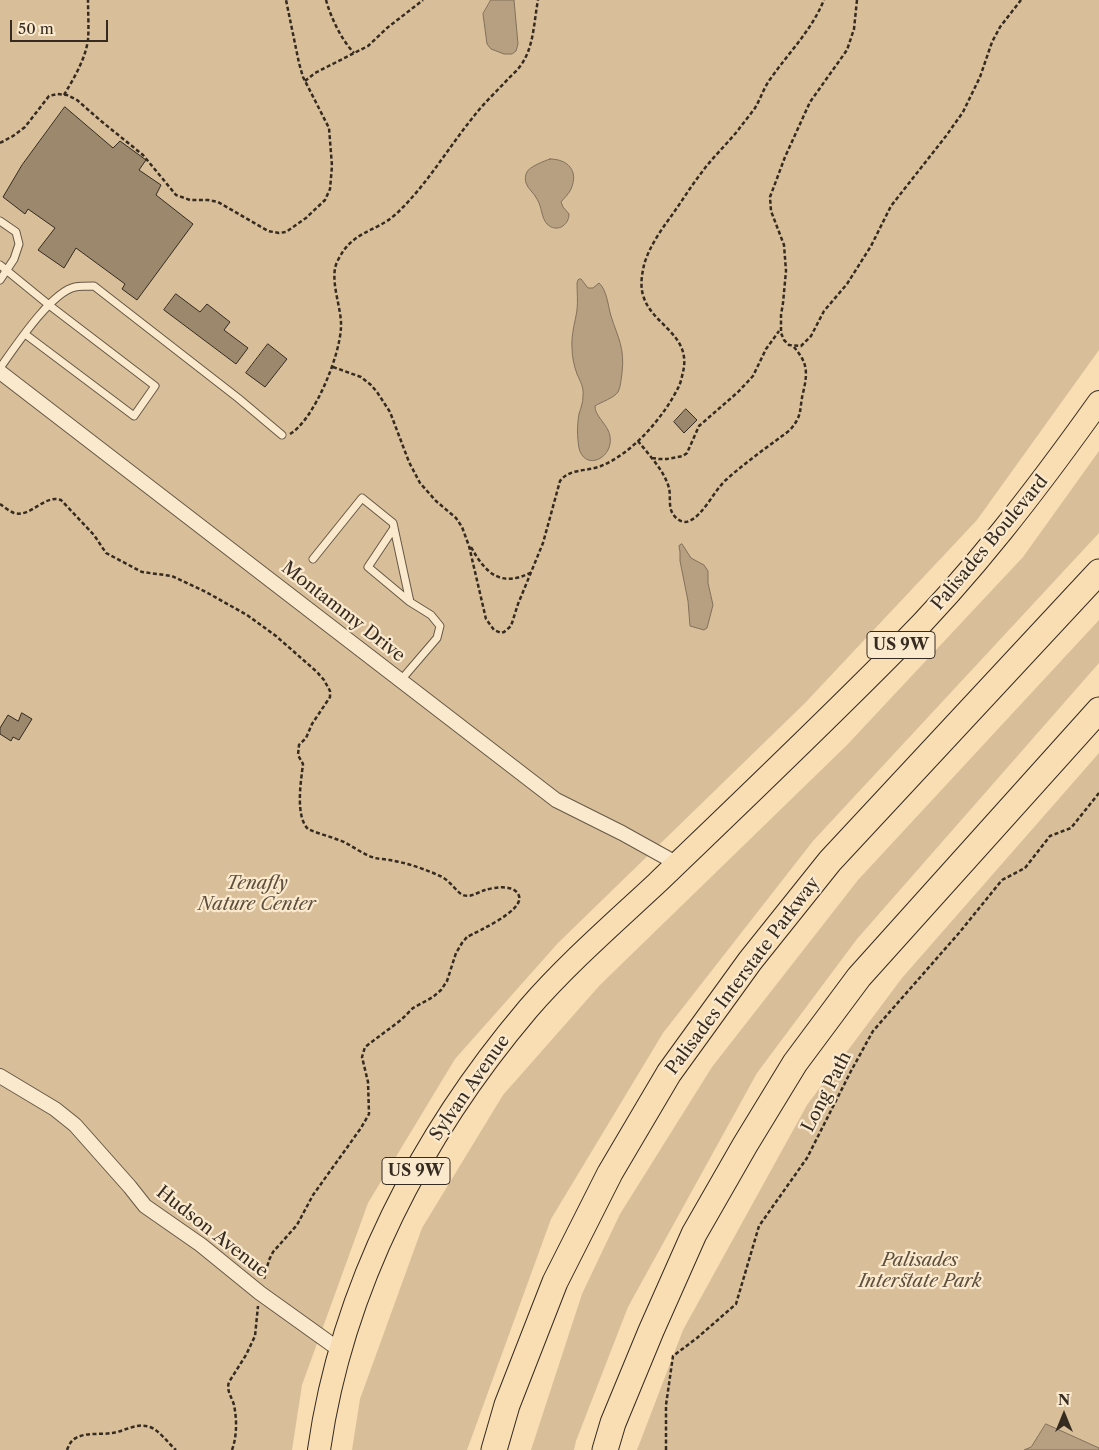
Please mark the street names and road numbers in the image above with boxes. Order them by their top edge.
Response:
street label: Palisades Boulevard [927,471,1053,615]
street label: Montammy Drive [277,557,409,667]
road number: US 9W [867,632,935,658]
street label: Palisades Interstate Parkway [662,873,824,1079]
street label: Sylvan Avenue [425,1031,515,1145]
street label: Long Path [798,1048,856,1136]
road number: US 9W [382,1158,450,1184]
street label: Hudson Avenue [152,1182,272,1282]

